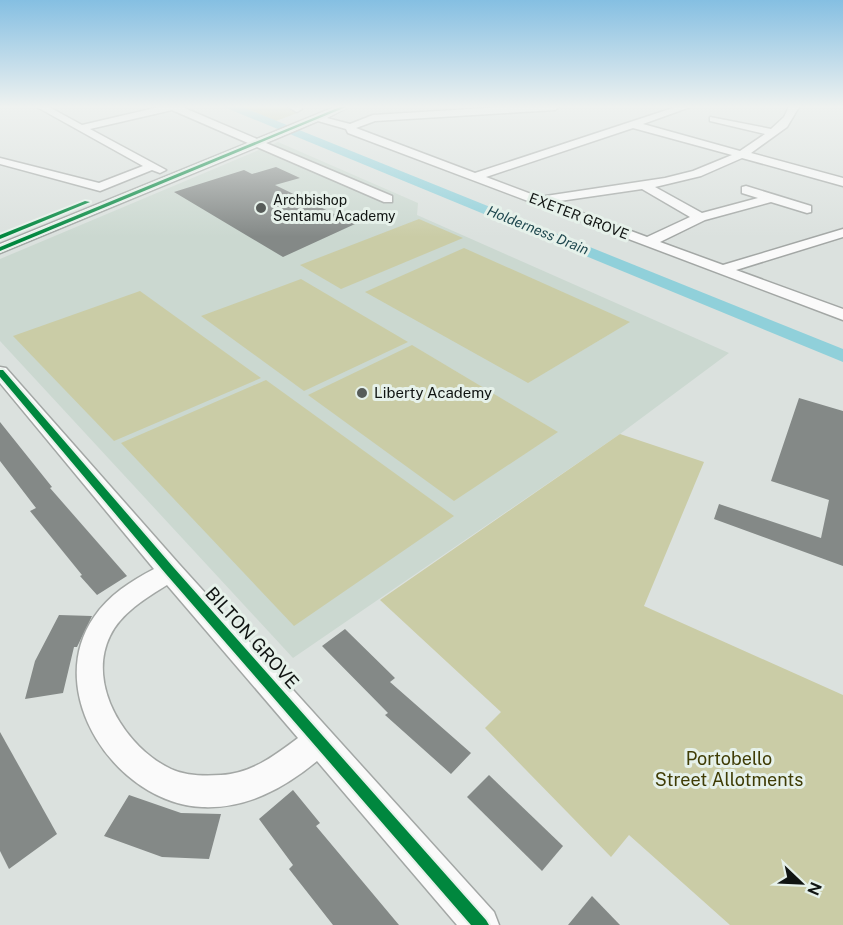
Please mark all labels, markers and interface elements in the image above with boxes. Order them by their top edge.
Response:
street label: EXETER GROVE [527,190,631,242]
place label: Archbishop Sentamu Academy [273,192,396,224]
marker: Archbishop Sentamu Academy [254,201,268,215]
water label: Holderness Drain [485,202,591,258]
place label: Liberty Academy [374,384,492,401]
marker: Liberty Academy [355,386,369,400]
street label: BILTON GROVE [201,583,303,693]
park label: Portobello Street Allotments [655,748,803,790]
north arrow [771,853,831,913]
text: N [803,879,826,898]

